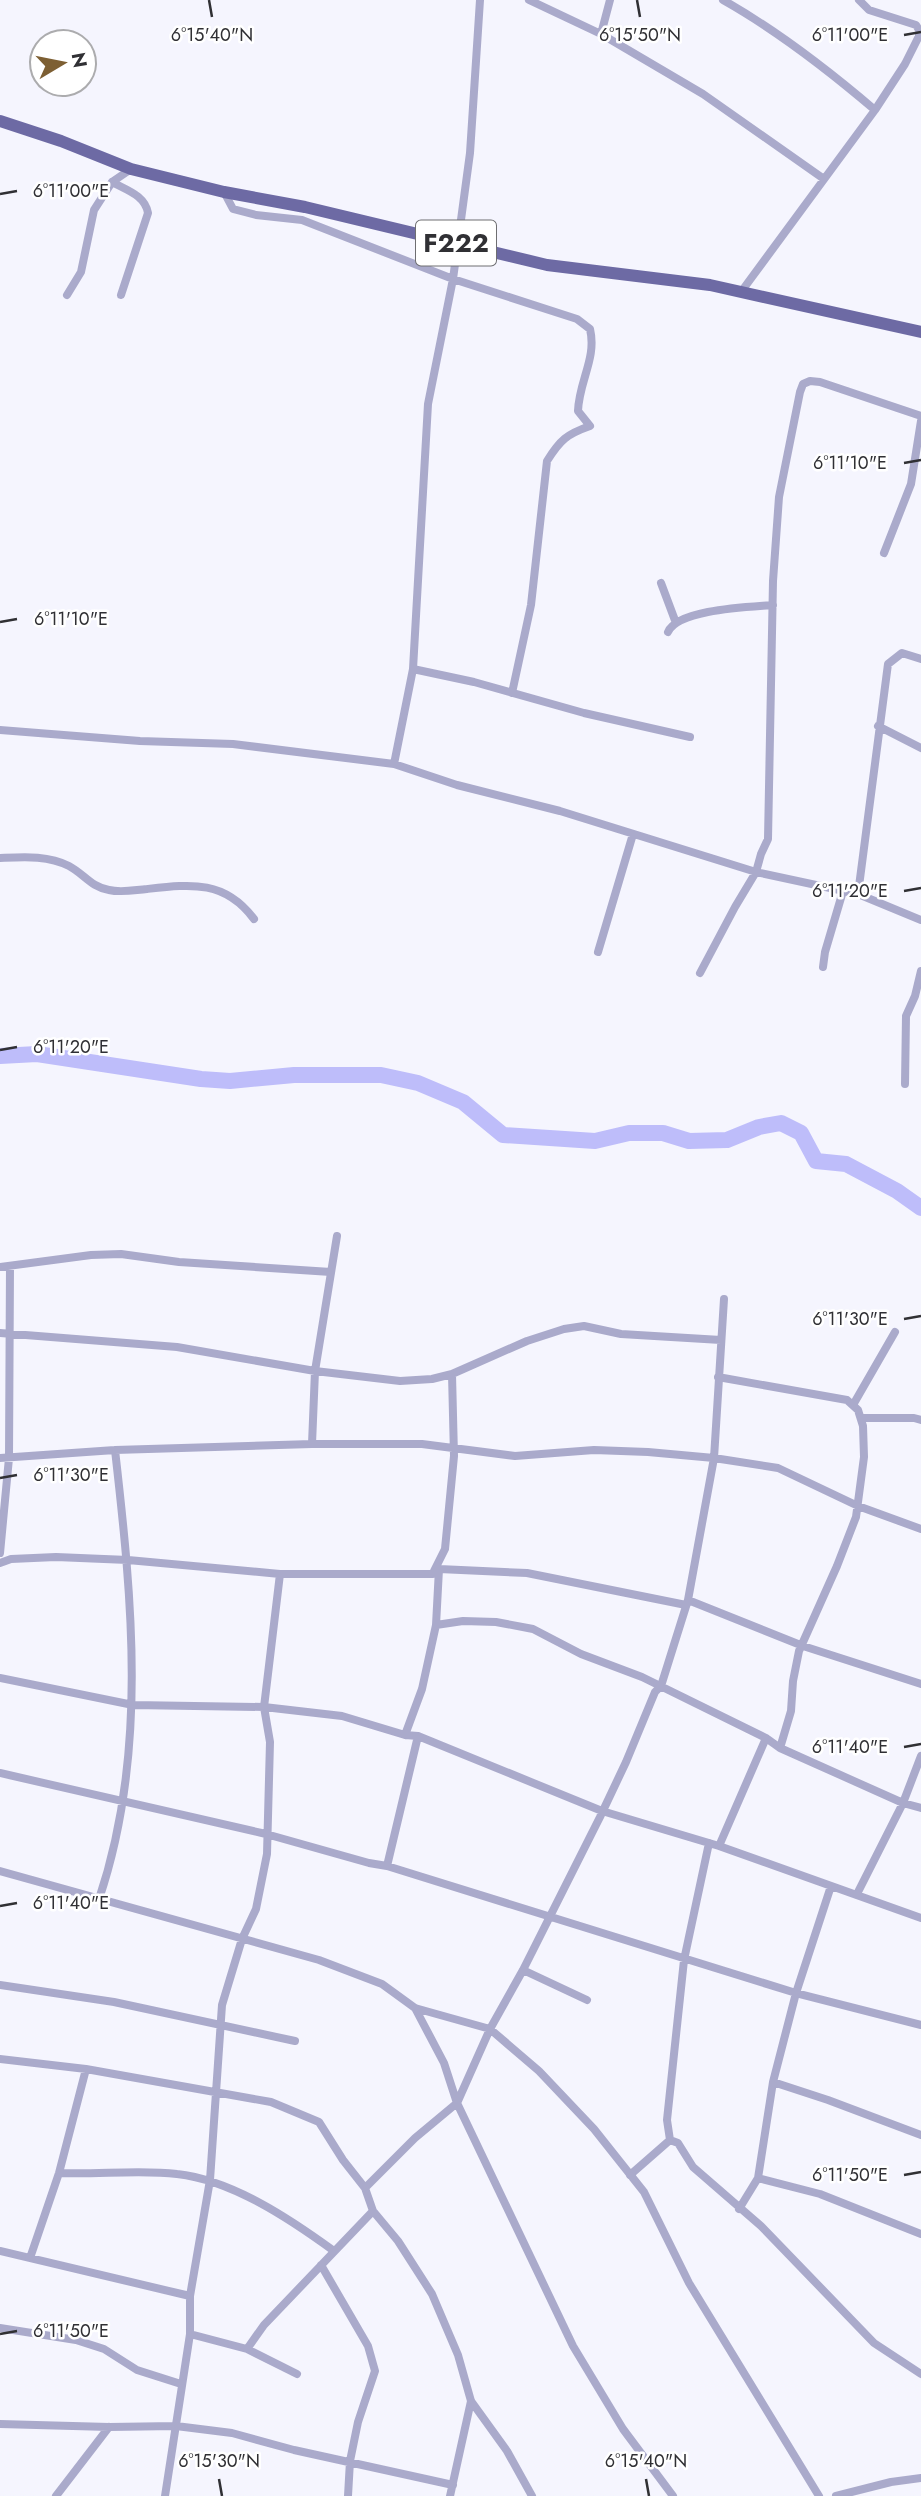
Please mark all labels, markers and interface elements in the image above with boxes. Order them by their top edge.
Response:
text: 6°15'40"N [171,22,253,48]
text: 6°15'50"N [599,22,681,48]
text: 6°11'00"E [812,22,888,48]
north arrow [28,28,98,98]
text: N [65,50,94,70]
text: 6°11'00"E [33,178,109,204]
road number: F222 [416,220,496,266]
text: 6°11'10"E [813,450,887,476]
text: 6°11'10"E [34,606,108,632]
text: 6°11'20"E [812,878,888,904]
text: 6°11'20"E [33,1034,109,1060]
text: 6°11'30"E [812,1306,888,1332]
text: 6°11'30"E [33,1462,109,1488]
text: 6°11'40"E [812,1734,888,1760]
text: 6°11'40"E [33,1890,109,1916]
text: 6°11'50"E [812,2162,888,2188]
text: 6°11'50"E [33,2318,109,2344]
text: 6°15'30"N [178,2448,260,2474]
text: 6°15'40"N [605,2448,687,2474]

